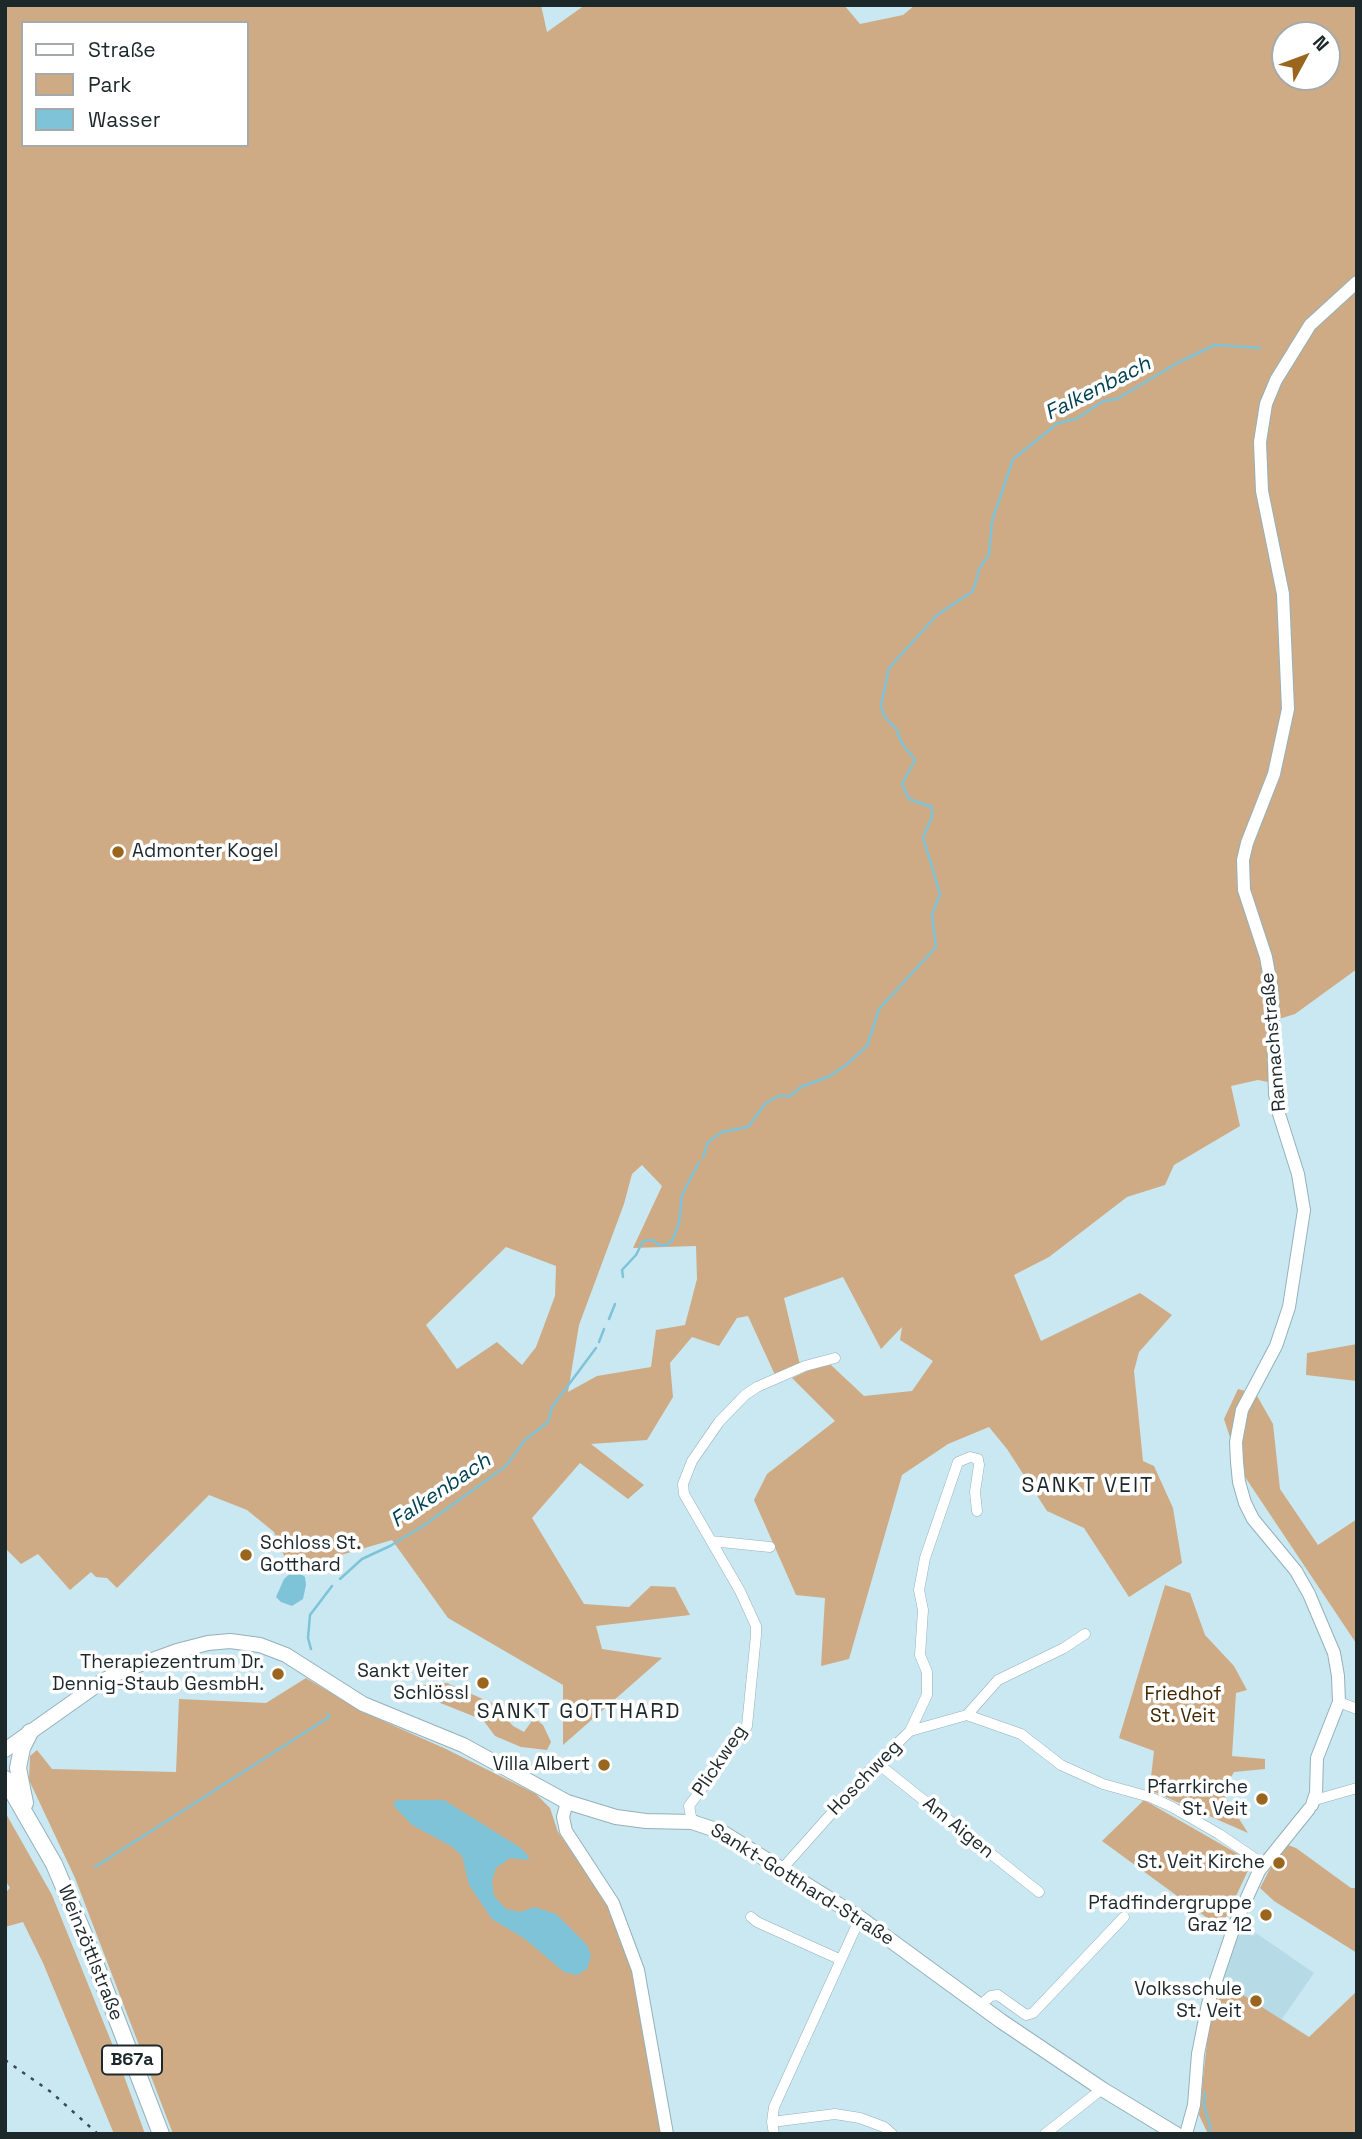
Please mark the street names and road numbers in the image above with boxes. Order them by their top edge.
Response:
street label: Rannachstraße [1257,972,1291,1112]
street label: Plickweg [688,1721,752,1801]
street label: Hoschweg [824,1736,906,1820]
street label: Am Aigen [918,1792,998,1864]
street label: Sankt-Gotthard-Straße [706,1819,898,1951]
street label: Weinzöttlstraße [52,1882,128,2024]
road number: B67a [102,2046,162,2074]

